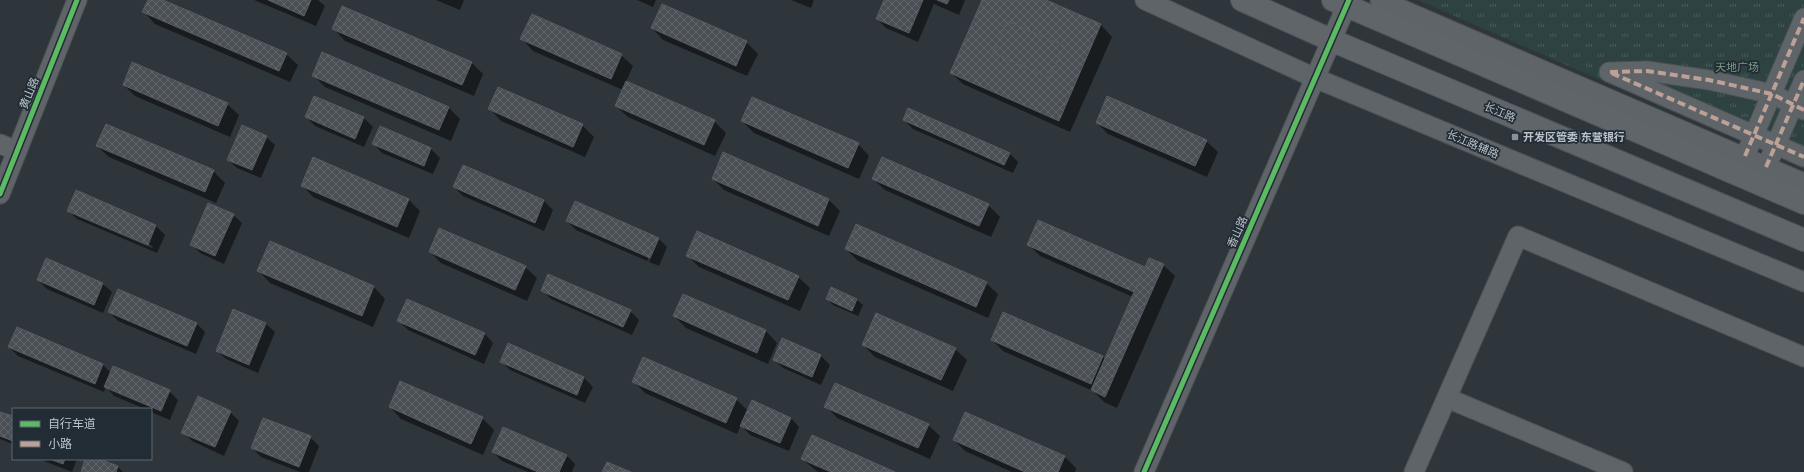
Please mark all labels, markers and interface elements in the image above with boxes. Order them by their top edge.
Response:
park label: 天地广场 [1715,60,1759,73]
street label: 黄山路 [16,75,41,111]
street label: 长江路 [1482,99,1518,124]
street label: 长江路辅路 [1445,127,1501,160]
place label: 开发区管委 东营银行 [1523,130,1625,143]
marker: 开发区管委 东营银行 [1510,132,1520,142]
street label: 香山路 [1224,214,1249,250]
legend [12,408,152,460]
text: 自行车道 [48,416,96,431]
text: 小路 [48,436,72,451]

